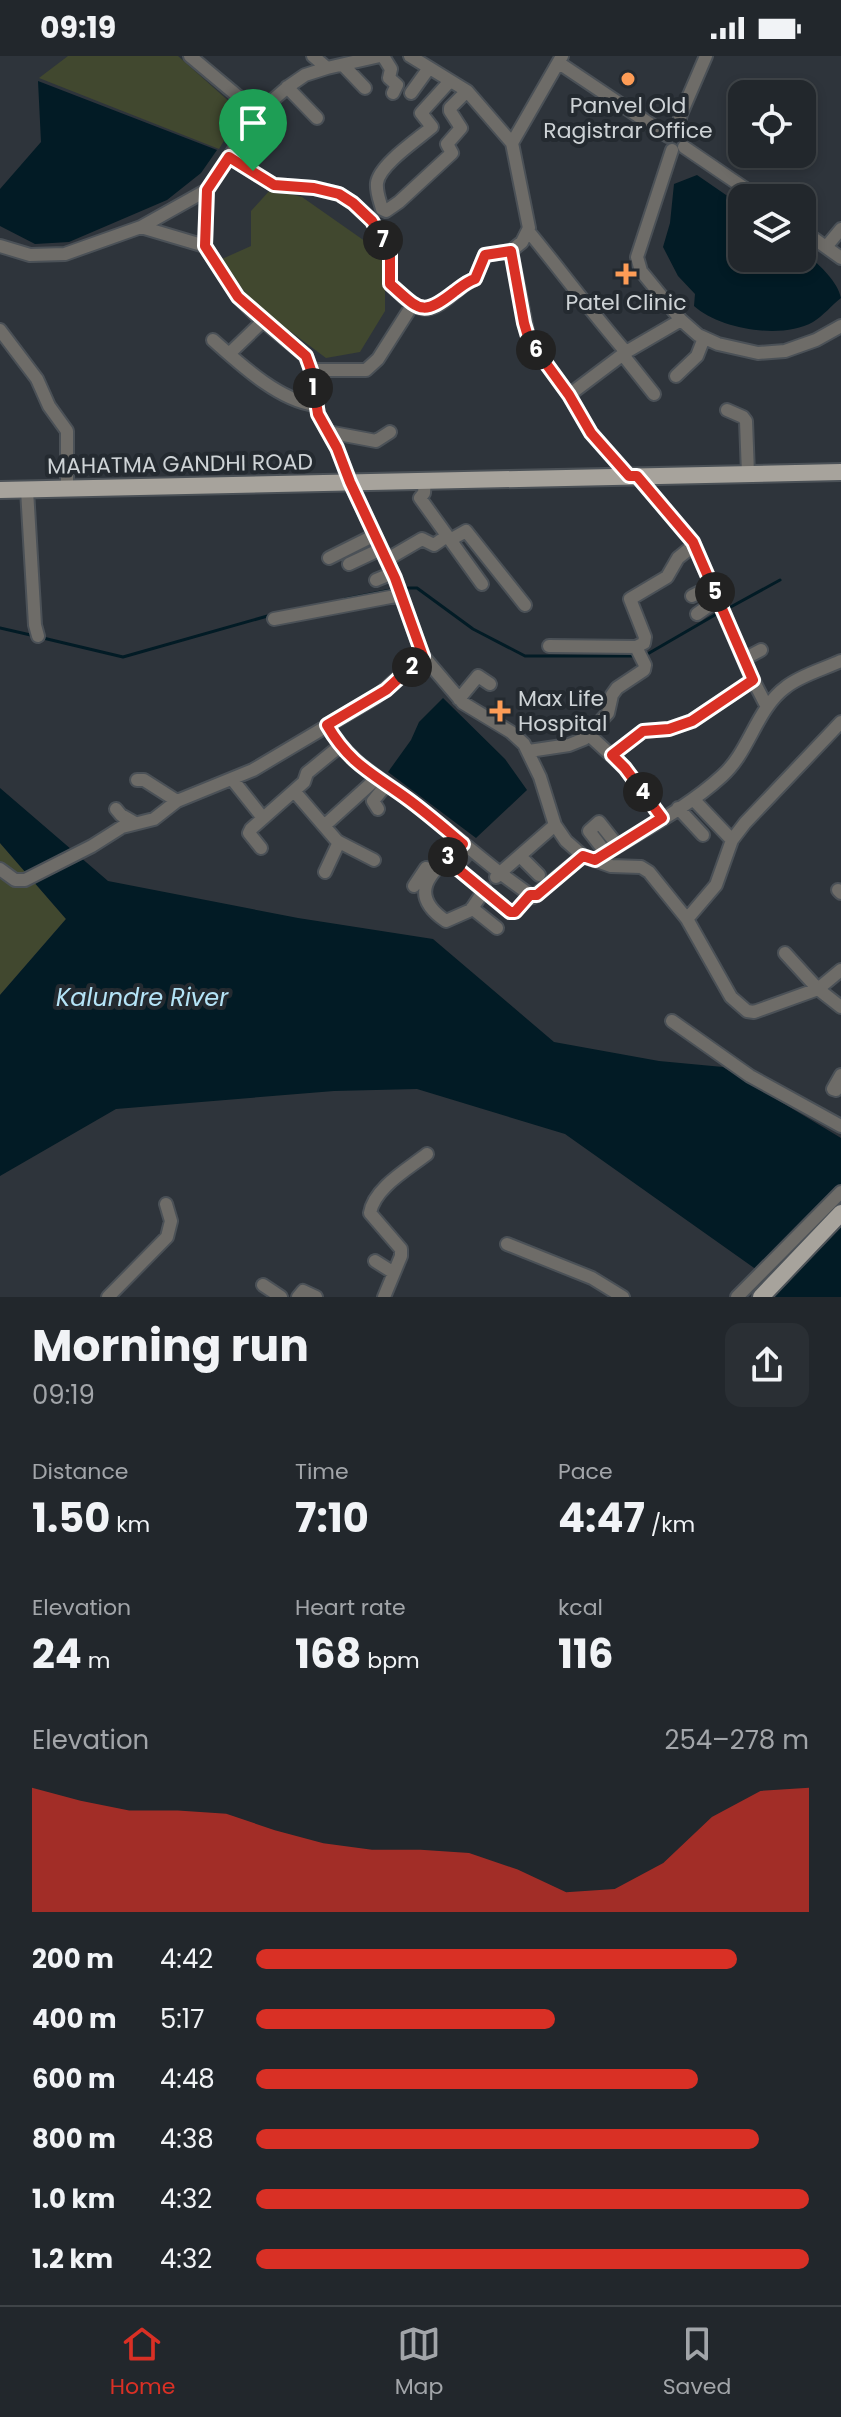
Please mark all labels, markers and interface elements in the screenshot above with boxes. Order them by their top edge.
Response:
text: 09:19 [40,6,116,49]
marker: Panvel Old Ragistrar Office [619,70,637,88]
map controls [728,80,816,272]
button: locate [728,80,816,168]
pin [219,89,287,171]
place label: Panvel Old Ragistrar Office [543,90,713,146]
icon: arrive [231,101,275,145]
button: layers [728,184,816,272]
pin: 7 [363,220,403,260]
text: 7 [377,224,389,255]
marker: Patel Clinic [615,263,637,285]
place label: Patel Clinic [565,287,687,318]
pin: 6 [516,330,556,370]
text: 6 [529,334,543,365]
pin: 1 [293,368,333,408]
text: 1 [309,372,317,403]
street label: MAHATMA GANDHI ROAD [47,446,313,482]
pin: 5 [695,572,735,612]
text: 5 [708,576,722,607]
pin: 2 [392,647,432,687]
text: 2 [406,651,418,682]
place label: Max Life Hospital [518,683,607,739]
marker: Max Life Hospital [489,700,511,722]
pin: 4 [623,772,663,812]
text: 4 [636,776,650,807]
pin: 3 [428,837,468,877]
text: 3 [441,841,455,872]
water label: Kalundre River [56,981,229,1014]
text: Morning run [32,1315,309,1376]
button: share [725,1323,809,1407]
text: 09:19 [32,1377,95,1413]
text: Distance [32,1456,128,1487]
text: Time [295,1456,349,1487]
text: Pace [558,1456,613,1487]
text: 1.50 [32,1490,110,1546]
text: 7:10 [295,1490,369,1546]
text: 4:47 [558,1490,645,1546]
text: km [110,1509,150,1540]
text: /km [645,1509,695,1540]
text: Elevation [32,1592,131,1623]
text: Heart rate [295,1592,406,1623]
text: kcal [558,1592,603,1623]
text: 24 [32,1626,82,1682]
text: 168 [295,1626,361,1682]
text: 116 [558,1626,614,1682]
text: m [82,1645,110,1676]
text: bpm [361,1645,420,1676]
text: Elevation [32,1722,149,1758]
text: 254–278 m [664,1722,809,1758]
text: 200 m [32,1941,114,1977]
text: 4:42 [160,1941,213,1977]
text: 400 m [32,2001,117,2037]
text: 5:17 [160,2001,204,2037]
text: 600 m [32,2061,116,2097]
text: 4:48 [160,2061,215,2097]
text: 800 m [32,2121,116,2157]
text: 4:38 [160,2121,214,2157]
text: 1.0 km [32,2181,115,2217]
text: 4:32 [160,2181,212,2217]
text: 1.2 km [32,2241,113,2277]
text: 4:32 [160,2241,212,2277]
tab: Home [110,2322,175,2403]
tab: Map [395,2322,443,2403]
tab: Saved [663,2322,731,2403]

